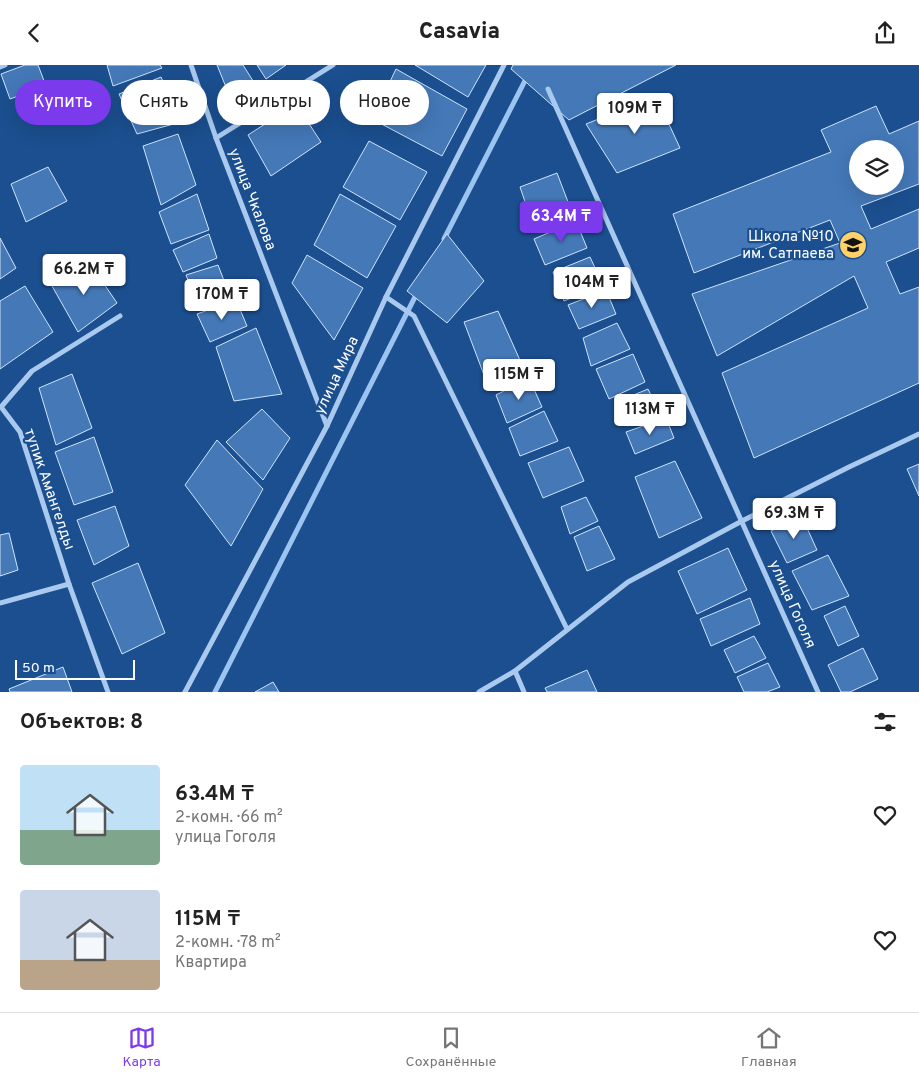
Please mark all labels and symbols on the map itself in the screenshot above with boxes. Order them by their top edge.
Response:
pin: 109M ₸ [594,93,676,135]
street label: улица Чкалова [223,146,280,253]
pin: 63.4M ₸ [515,201,607,243]
place label: Школа №10 им. Сатпаева [742,228,834,264]
school or university icon: Школа №10 им. Сатпаева [838,230,868,260]
pin: 66.2M ₸ [38,253,130,296]
pin: 104M ₸ [551,267,633,309]
pin: 170M ₸ [181,279,263,321]
street label: улица Мира [311,334,364,418]
pin: 115M ₸ [478,359,560,401]
pin: 113M ₸ [609,393,691,436]
street label: тупик Амангелды [19,426,78,553]
pin: 69.3M ₸ [748,497,840,540]
street label: улица Гоголя [764,557,820,652]
scale bar [15,657,135,680]

